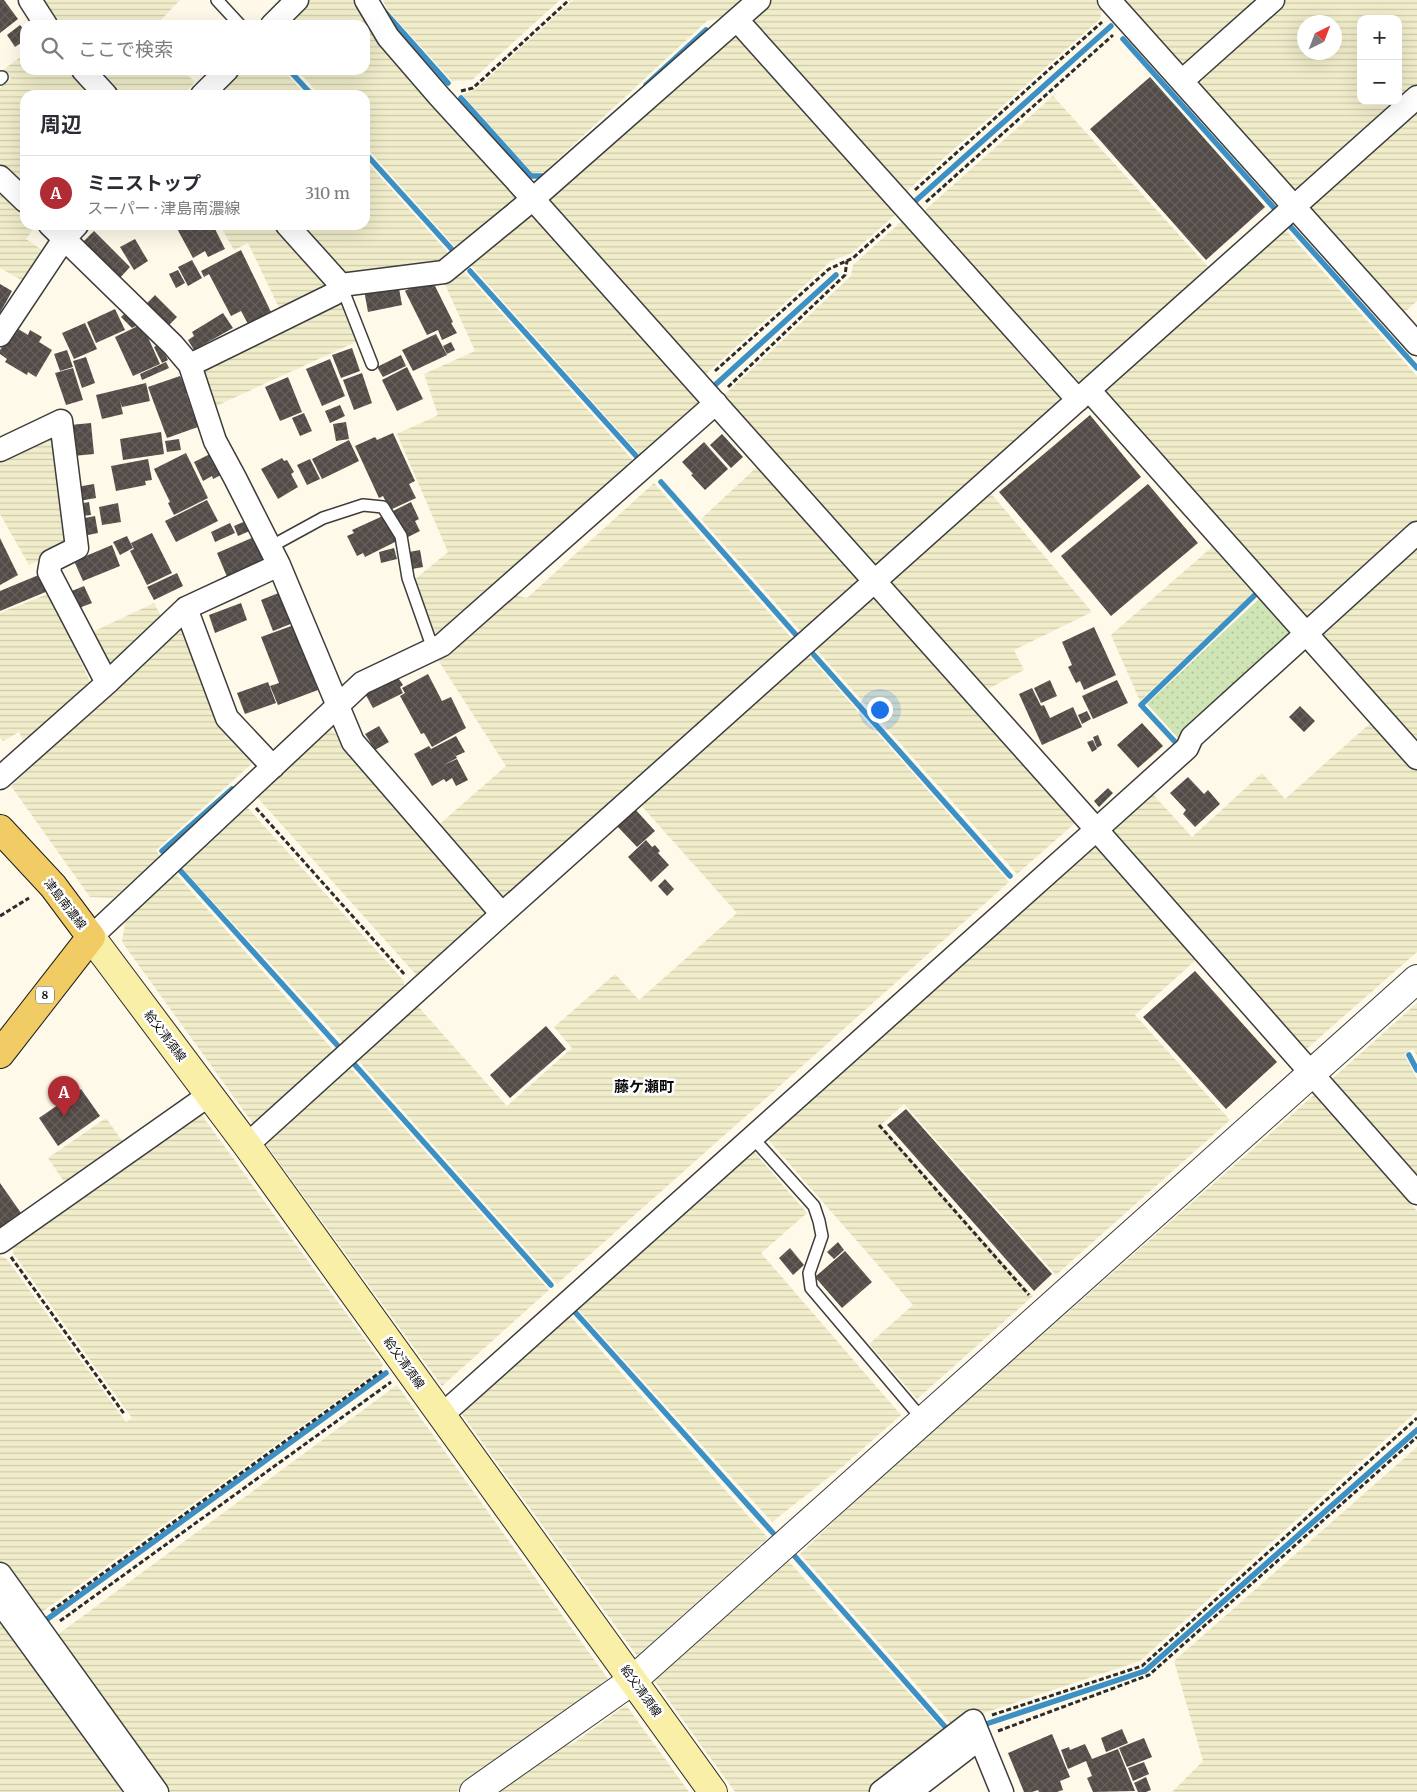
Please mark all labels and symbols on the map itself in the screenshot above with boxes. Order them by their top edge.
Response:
north arrow [1297,15,1342,60]
your location [867,697,893,723]
street label: 津島南濃線 [41,875,90,932]
road number: 8 [36,986,54,1004]
street label: 給父清須線 [141,1007,189,1064]
pin: A [48,1076,80,1117]
district label: 藤ケ瀬町 [614,1077,674,1096]
street label: 給父清須線 [381,1334,428,1391]
street label: 給父清須線 [618,1662,665,1719]

